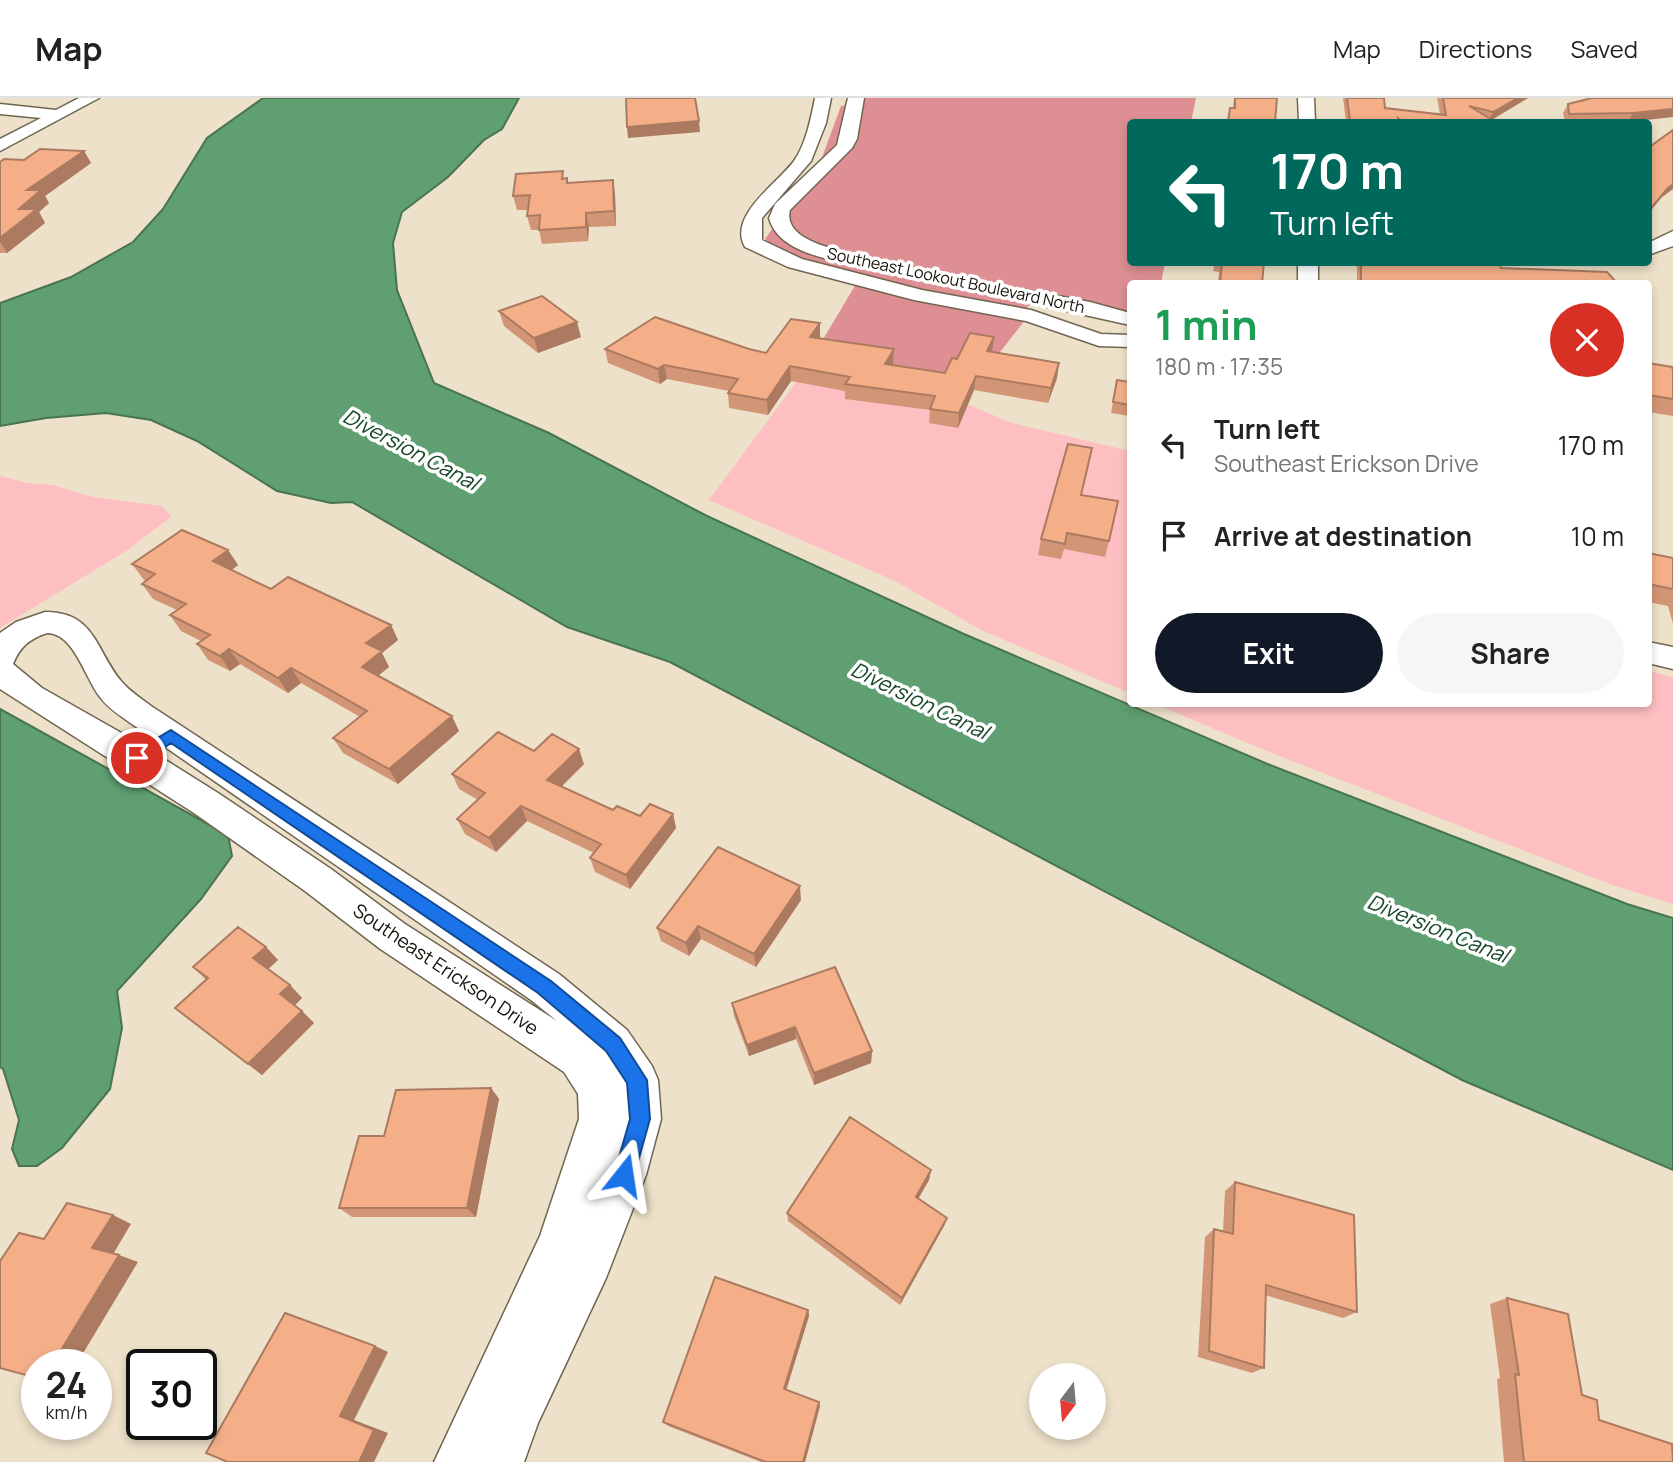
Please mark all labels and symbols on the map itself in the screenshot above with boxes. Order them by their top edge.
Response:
street label: Southeast Lookout Boulevard North [825,242,1087,318]
water label: Diversion Canal [338,402,486,498]
water label: Diversion Canal [847,655,996,747]
pin [107,728,167,788]
water label: Diversion Canal [1363,887,1515,970]
street label: Southeast Erickson Drive [348,897,544,1041]
position arrow [587,1138,661,1212]
speed limit sign: 30 [126,1349,217,1440]
north arrow [1029,1363,1106,1440]

